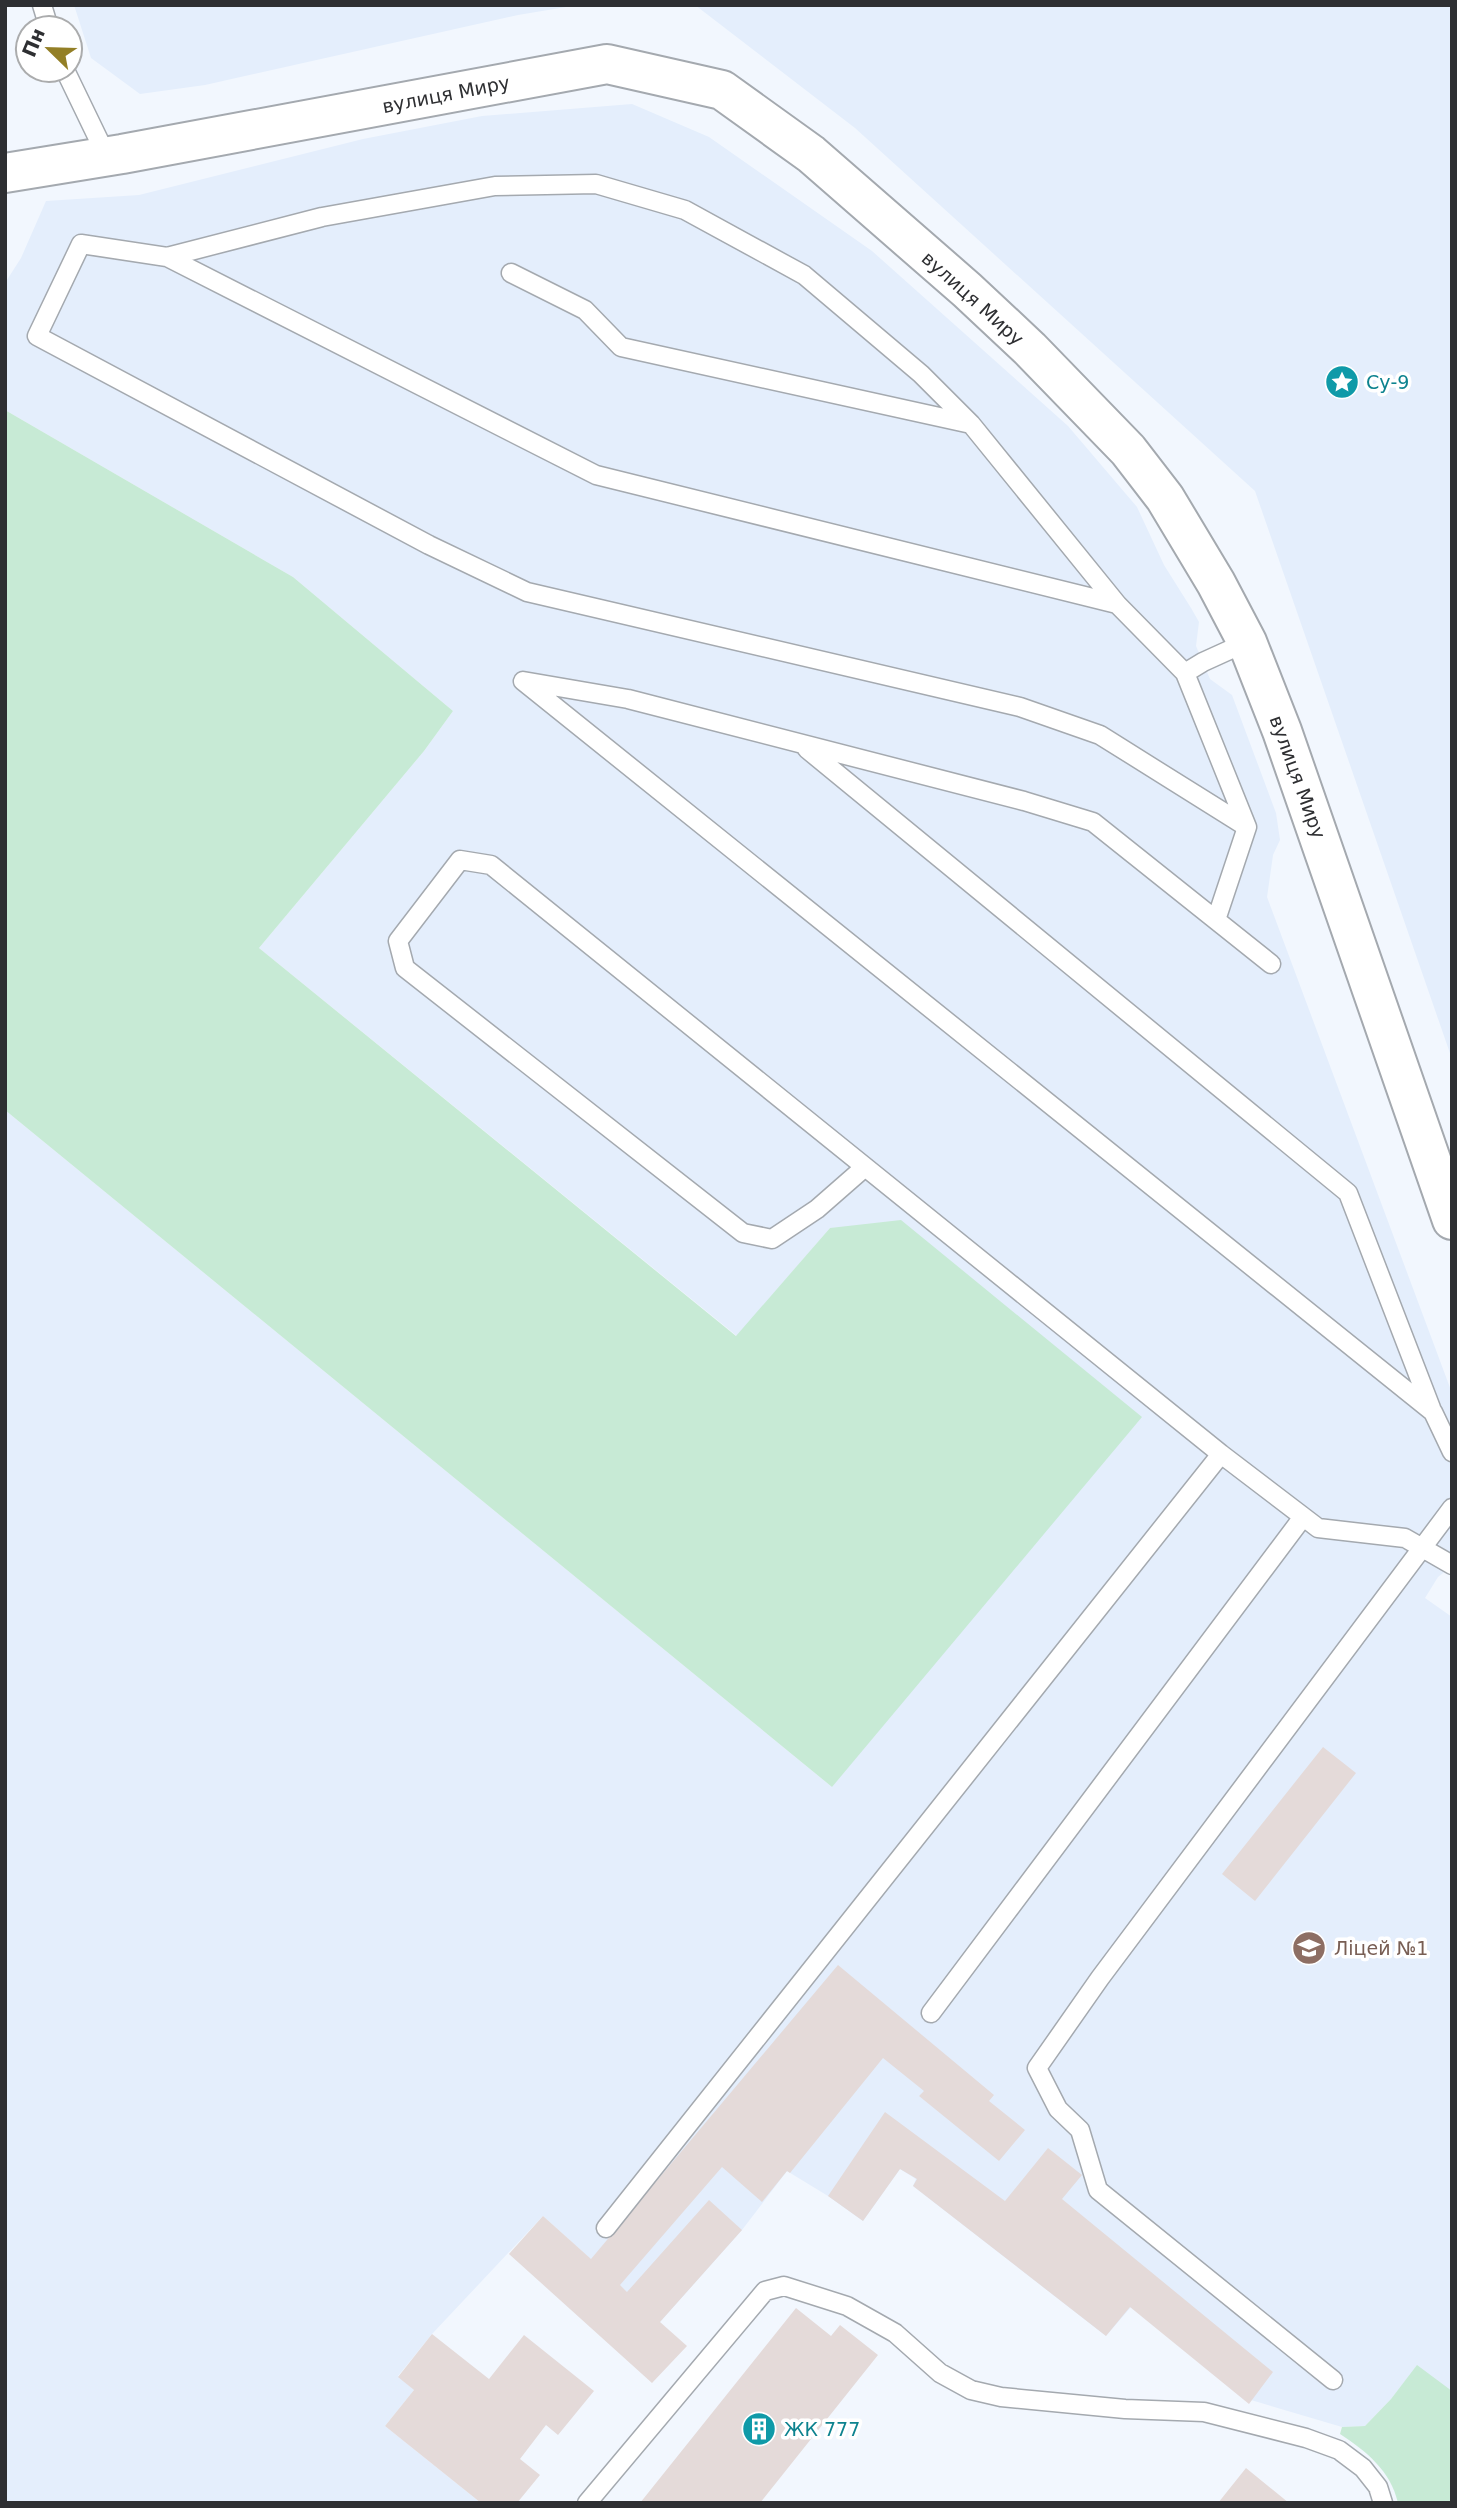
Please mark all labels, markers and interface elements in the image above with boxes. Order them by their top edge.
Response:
north arrow [14,14,84,84]
text: Пн [18,25,49,60]
street label: вулиця Миру [380,71,512,117]
street label: вулиця Миру [918,247,1028,349]
place icon: Су-9 [1323,363,1361,401]
place label: Су-9 [1366,371,1409,393]
street label: вулиця Миру [1266,712,1330,842]
school or university icon: Ліцей №1 [1290,1929,1328,1967]
place label: Ліцей №1 [1334,1937,1428,1959]
building icon: ЖК 777 [740,2410,778,2448]
place label: ЖК 777 [784,2418,860,2440]

